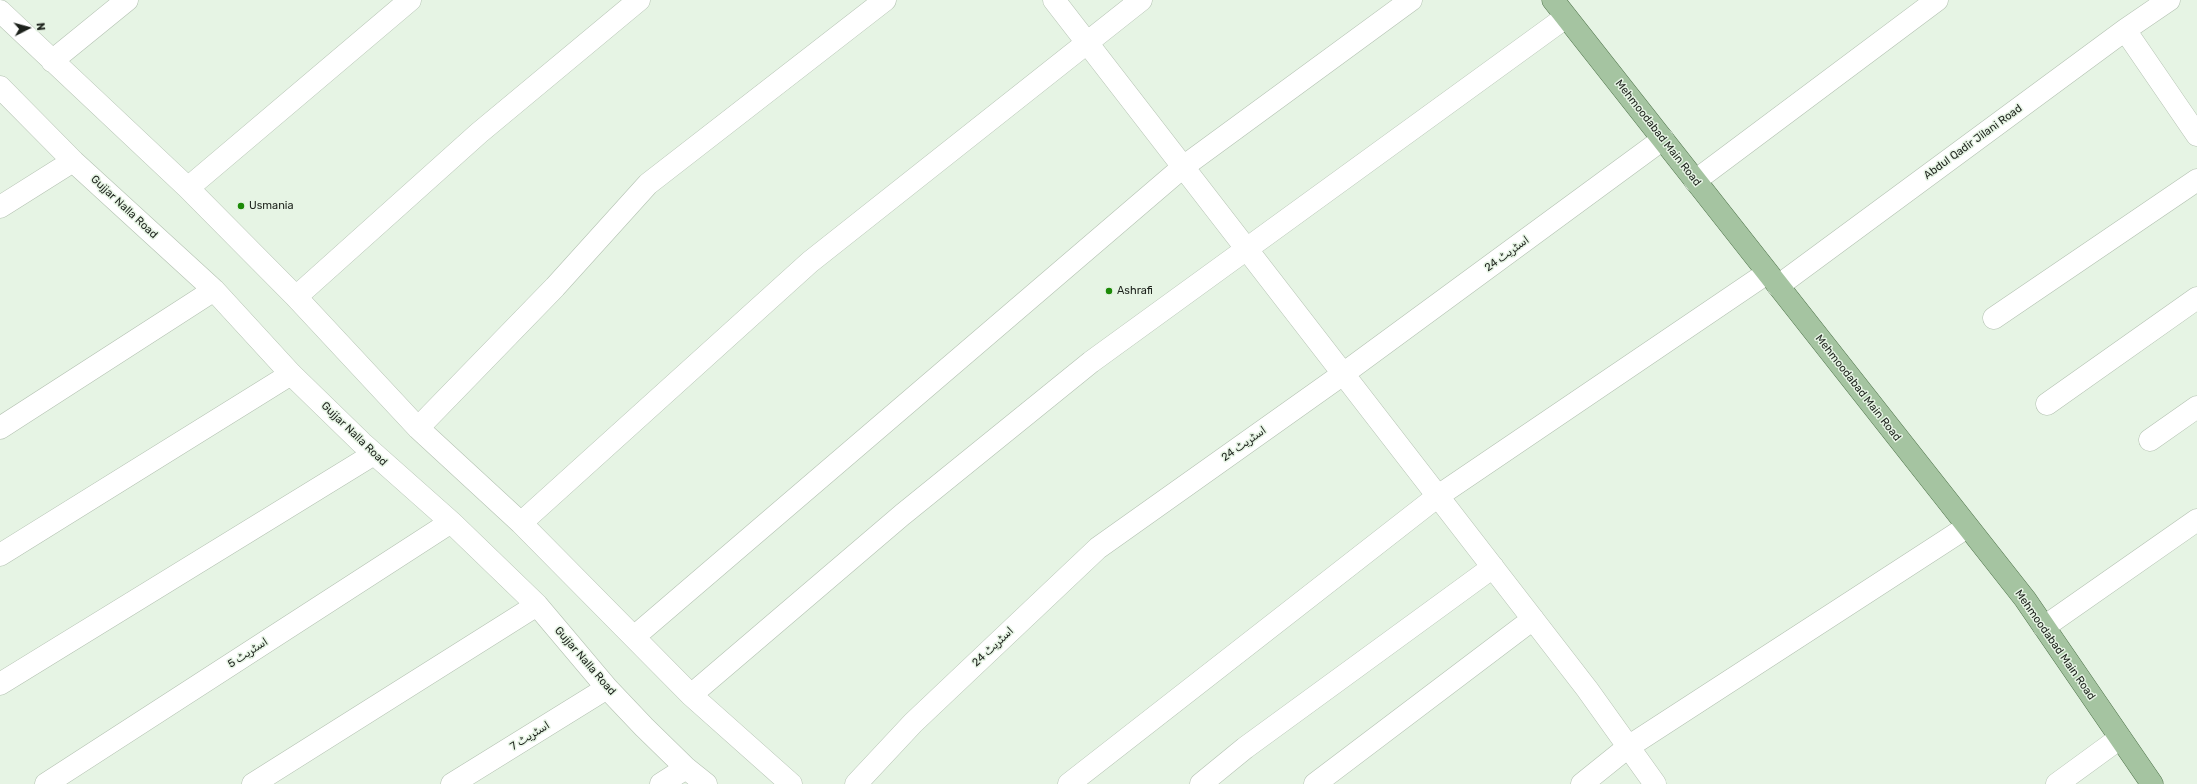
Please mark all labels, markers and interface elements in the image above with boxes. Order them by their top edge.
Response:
north arrow [8,8,48,48]
text: N [34,22,47,31]
street label: Mehmoodabad Main Road [1612,77,1704,189]
street label: Abdul Qadir Jilani Road [1921,102,2025,182]
street label: Gujjar Nalla Road [88,173,160,241]
place label: Usmania [249,199,294,213]
marker: Usmania [236,201,246,211]
street label: اسٹریٹ 24 [1482,233,1532,275]
place label: Ashrafi [1117,284,1153,298]
marker: Ashrafi [1104,286,1114,296]
street label: Mehmoodabad Main Road [1812,332,1904,444]
street label: Gujjar Nalla Road [318,399,390,469]
street label: اسٹریٹ 24 [1219,424,1269,464]
street label: Mehmoodabad Main Road [2012,587,2098,703]
street label: Gujjar Nalla Road [552,624,618,698]
street label: اسٹریٹ 24 [970,625,1016,669]
street label: اسٹریٹ 5 [226,635,270,671]
street label: اسٹریٹ 7 [508,719,552,753]

